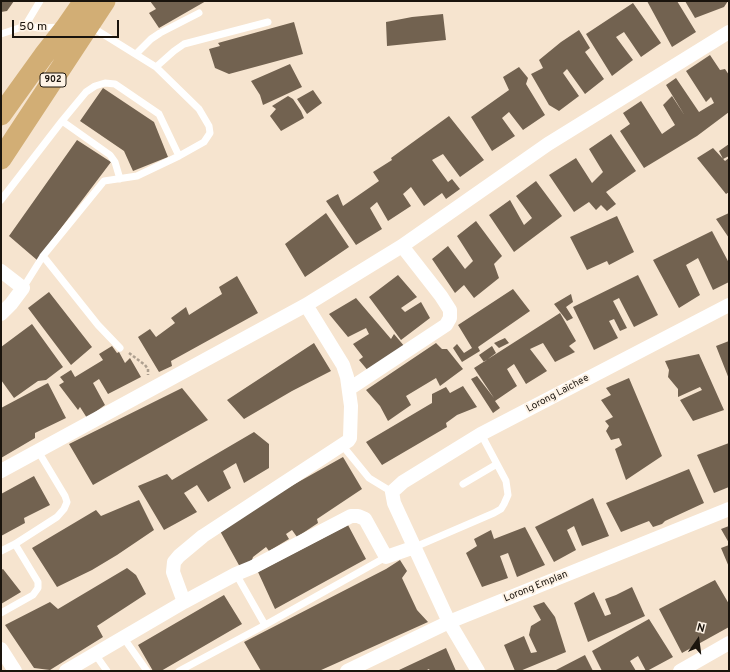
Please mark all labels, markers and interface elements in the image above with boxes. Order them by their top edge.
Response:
scale bar [14,12,121,38]
text: 50 m [19,19,47,35]
road number: 902 [40,73,66,87]
street label: Lorong Laichee [525,372,591,416]
street label: Lorong Emplan [502,569,570,605]
north arrow [678,620,718,660]
text: N [695,621,706,636]

